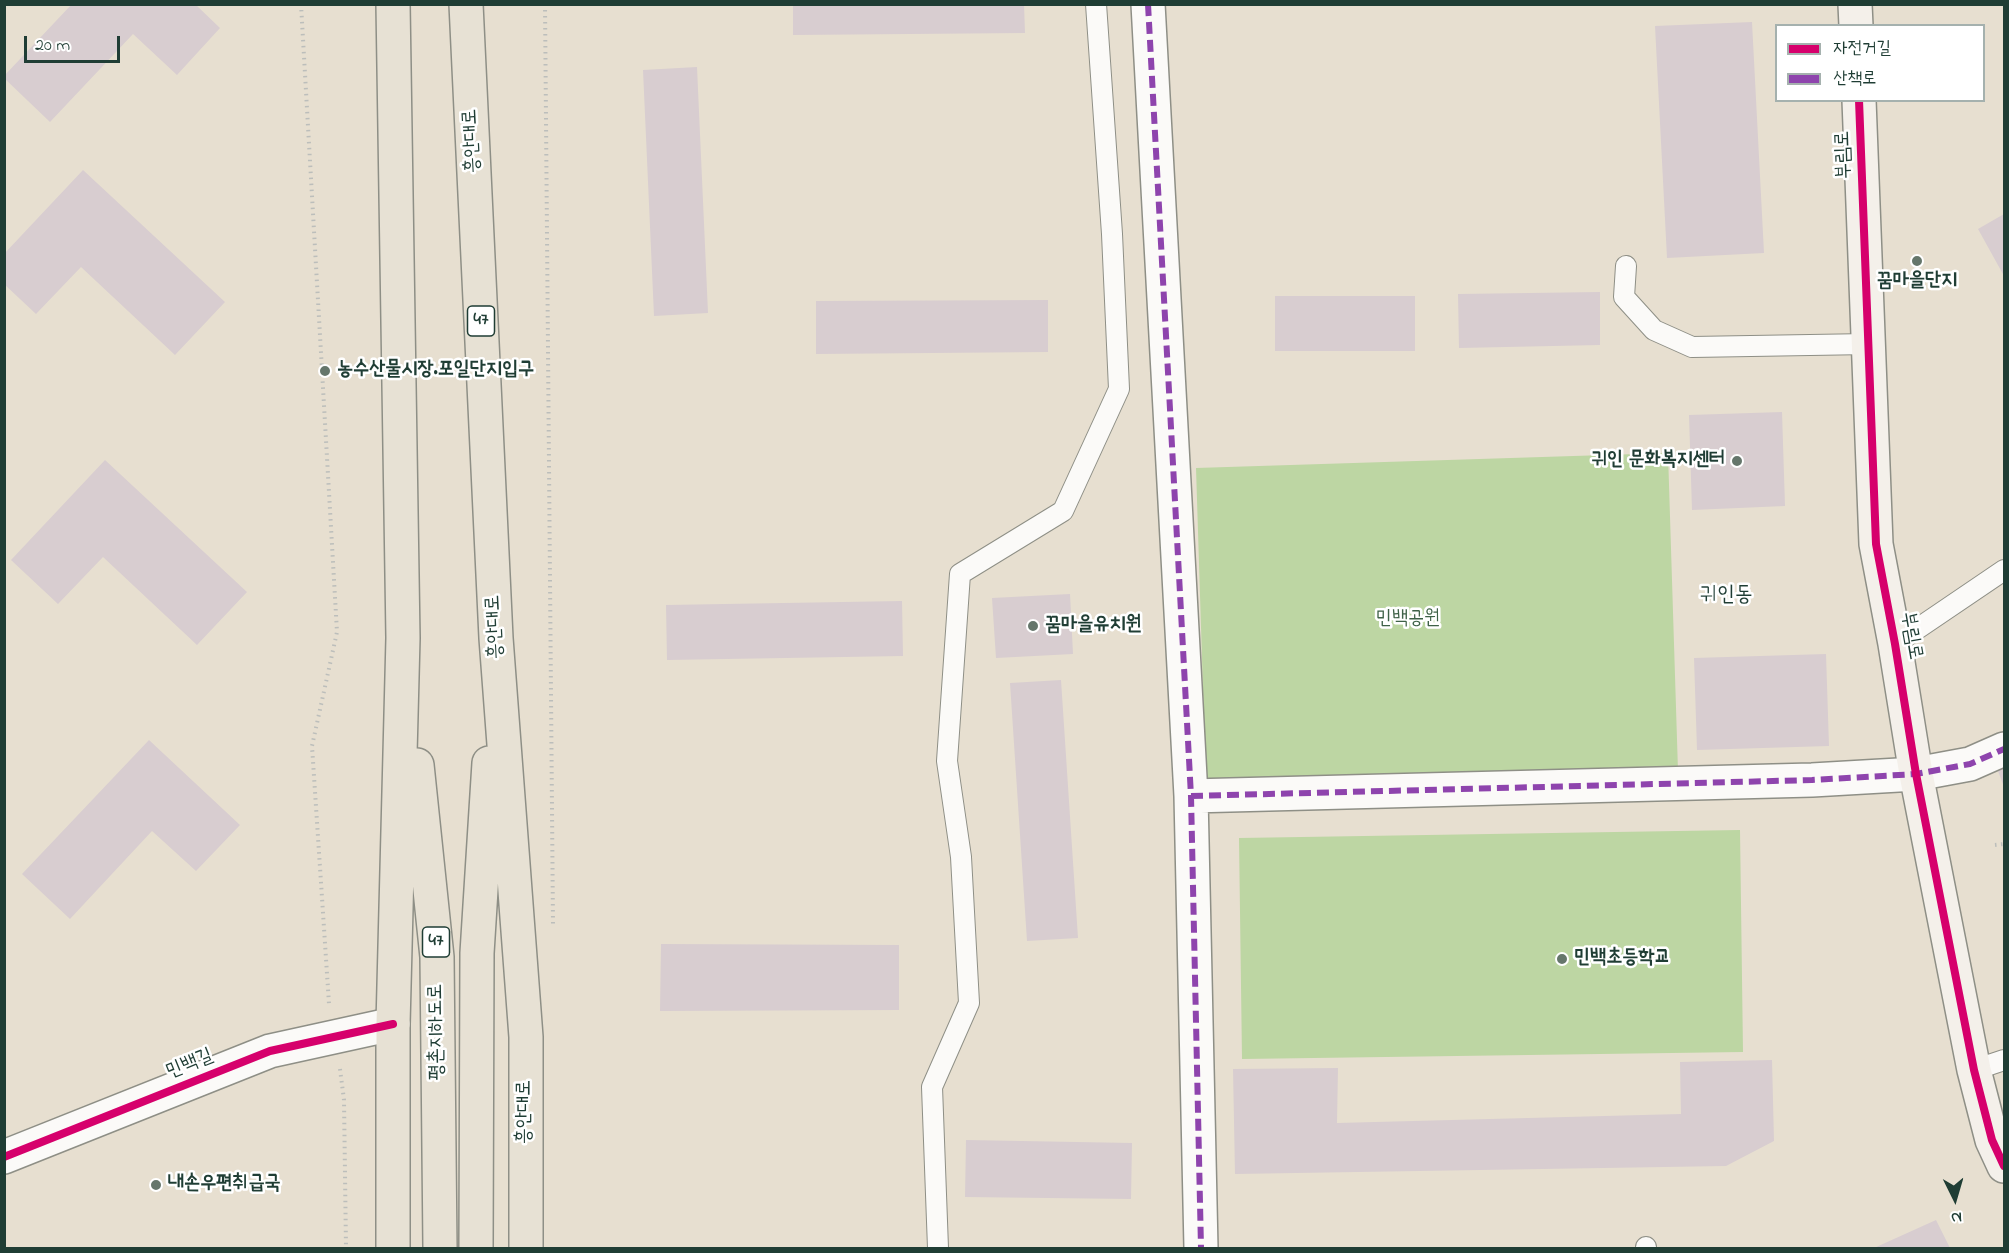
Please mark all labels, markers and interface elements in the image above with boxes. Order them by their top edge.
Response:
scale bar [27,24,123,62]
legend [1775,24,1985,102]
text: 20 m [35,33,70,59]
text: 자전거길 [1833,36,1891,62]
text: 산책로 [1833,66,1876,92]
street label: 흥안대로 [459,108,487,174]
street label: 부림로 [1832,130,1858,180]
marker: 꿈마을단지 [1910,254,1924,268]
place label: 꿈마을단지 [1877,270,1957,294]
road number: 47 [468,306,494,336]
place label: 농수산물시장.포일단지입구 [337,359,534,383]
marker: 농수산물시장.포일단지입구 [318,364,332,378]
place label: 귀인 문화복지센터 [1591,449,1725,473]
marker: 귀인 문화복지센터 [1730,454,1744,468]
district label: 귀인동 [1699,583,1753,609]
street label: 흥안대로 [482,594,510,660]
park label: 민백공원 [1376,608,1440,632]
street label: 부림로 [1894,610,1926,662]
place label: 꿈마을유치원 [1045,614,1142,638]
marker: 꿈마을유치원 [1026,619,1040,633]
road number: 47 [422,927,450,957]
place label: 민백초등학교 [1574,947,1671,971]
marker: 민백초등학교 [1555,952,1569,966]
street label: 평촌지하도로 [425,984,451,1080]
street label: 민백길 [163,1045,217,1085]
street label: 흥안대로 [514,1080,538,1144]
north arrow [1925,1169,1985,1229]
place label: 내손우편취급국 [168,1173,281,1197]
marker: 내손우편취급국 [149,1178,163,1192]
text: N [1950,1205,1963,1229]

